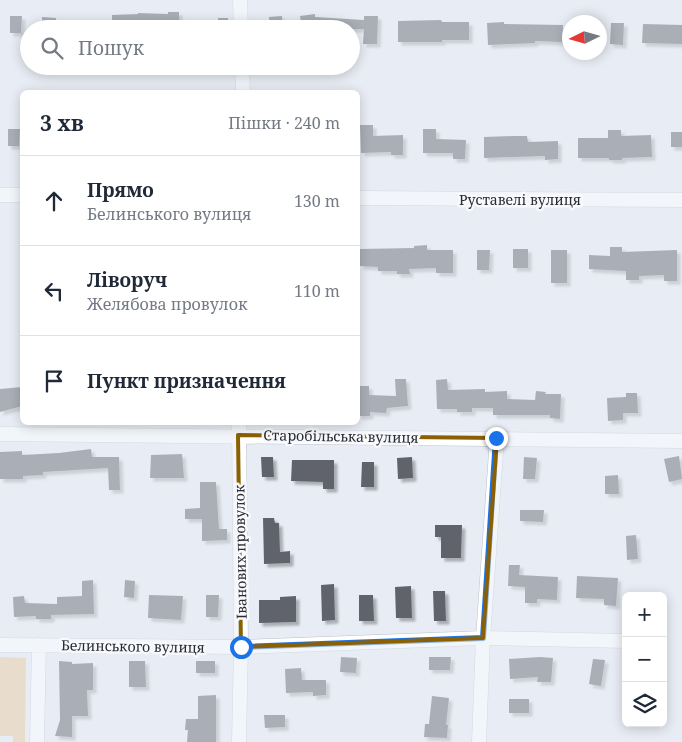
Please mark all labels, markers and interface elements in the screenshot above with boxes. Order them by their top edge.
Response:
north arrow [562,15,607,60]
search box [20,20,360,75]
icon: search [38,34,66,62]
text: Пошук [78,35,144,61]
text: 3 хв [40,109,84,137]
text: Пішки · 240 m [228,112,340,134]
text: Прямо [87,177,154,203]
icon: ahead [40,187,68,215]
text: 130 m [294,190,340,212]
street label: Руставелі вулиця [459,190,581,209]
text: Белинського вулиця [87,203,251,225]
text: Ліворуч [87,267,167,293]
icon: left [40,277,68,305]
text: 110 m [294,280,340,302]
text: Желябова провулок [87,293,247,315]
icon: arrive [40,367,68,395]
text: Пункт призначення [87,368,286,394]
street label: Старобільська вулиця [263,425,419,447]
route end [485,427,508,450]
street label: Іванових провулок [229,484,251,619]
map controls [622,592,667,727]
button: + [622,592,667,637]
street label: Белинського вулиця [61,635,205,657]
route start [230,636,253,659]
button: − [622,637,667,682]
button: layers [622,682,667,727]

